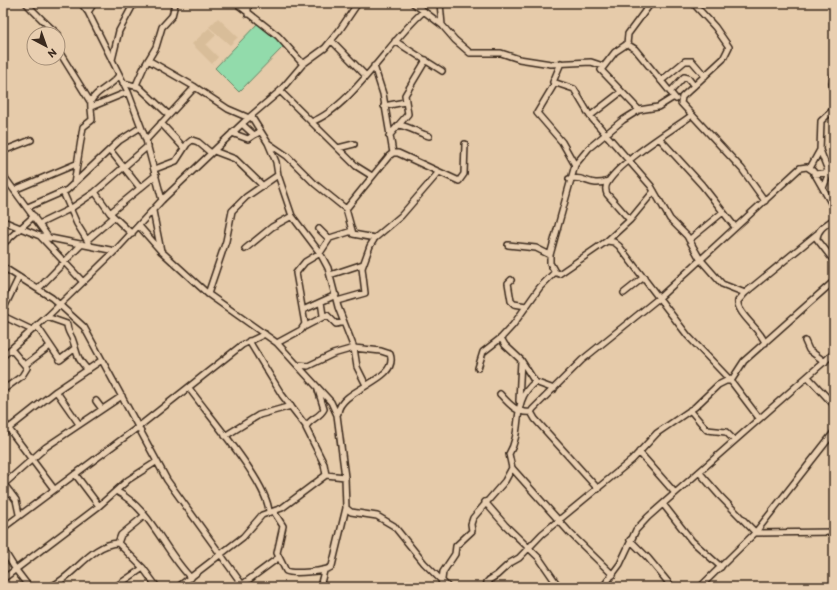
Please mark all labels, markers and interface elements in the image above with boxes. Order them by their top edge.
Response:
north arrow [26,26,66,66]
text: N [45,46,59,61]

